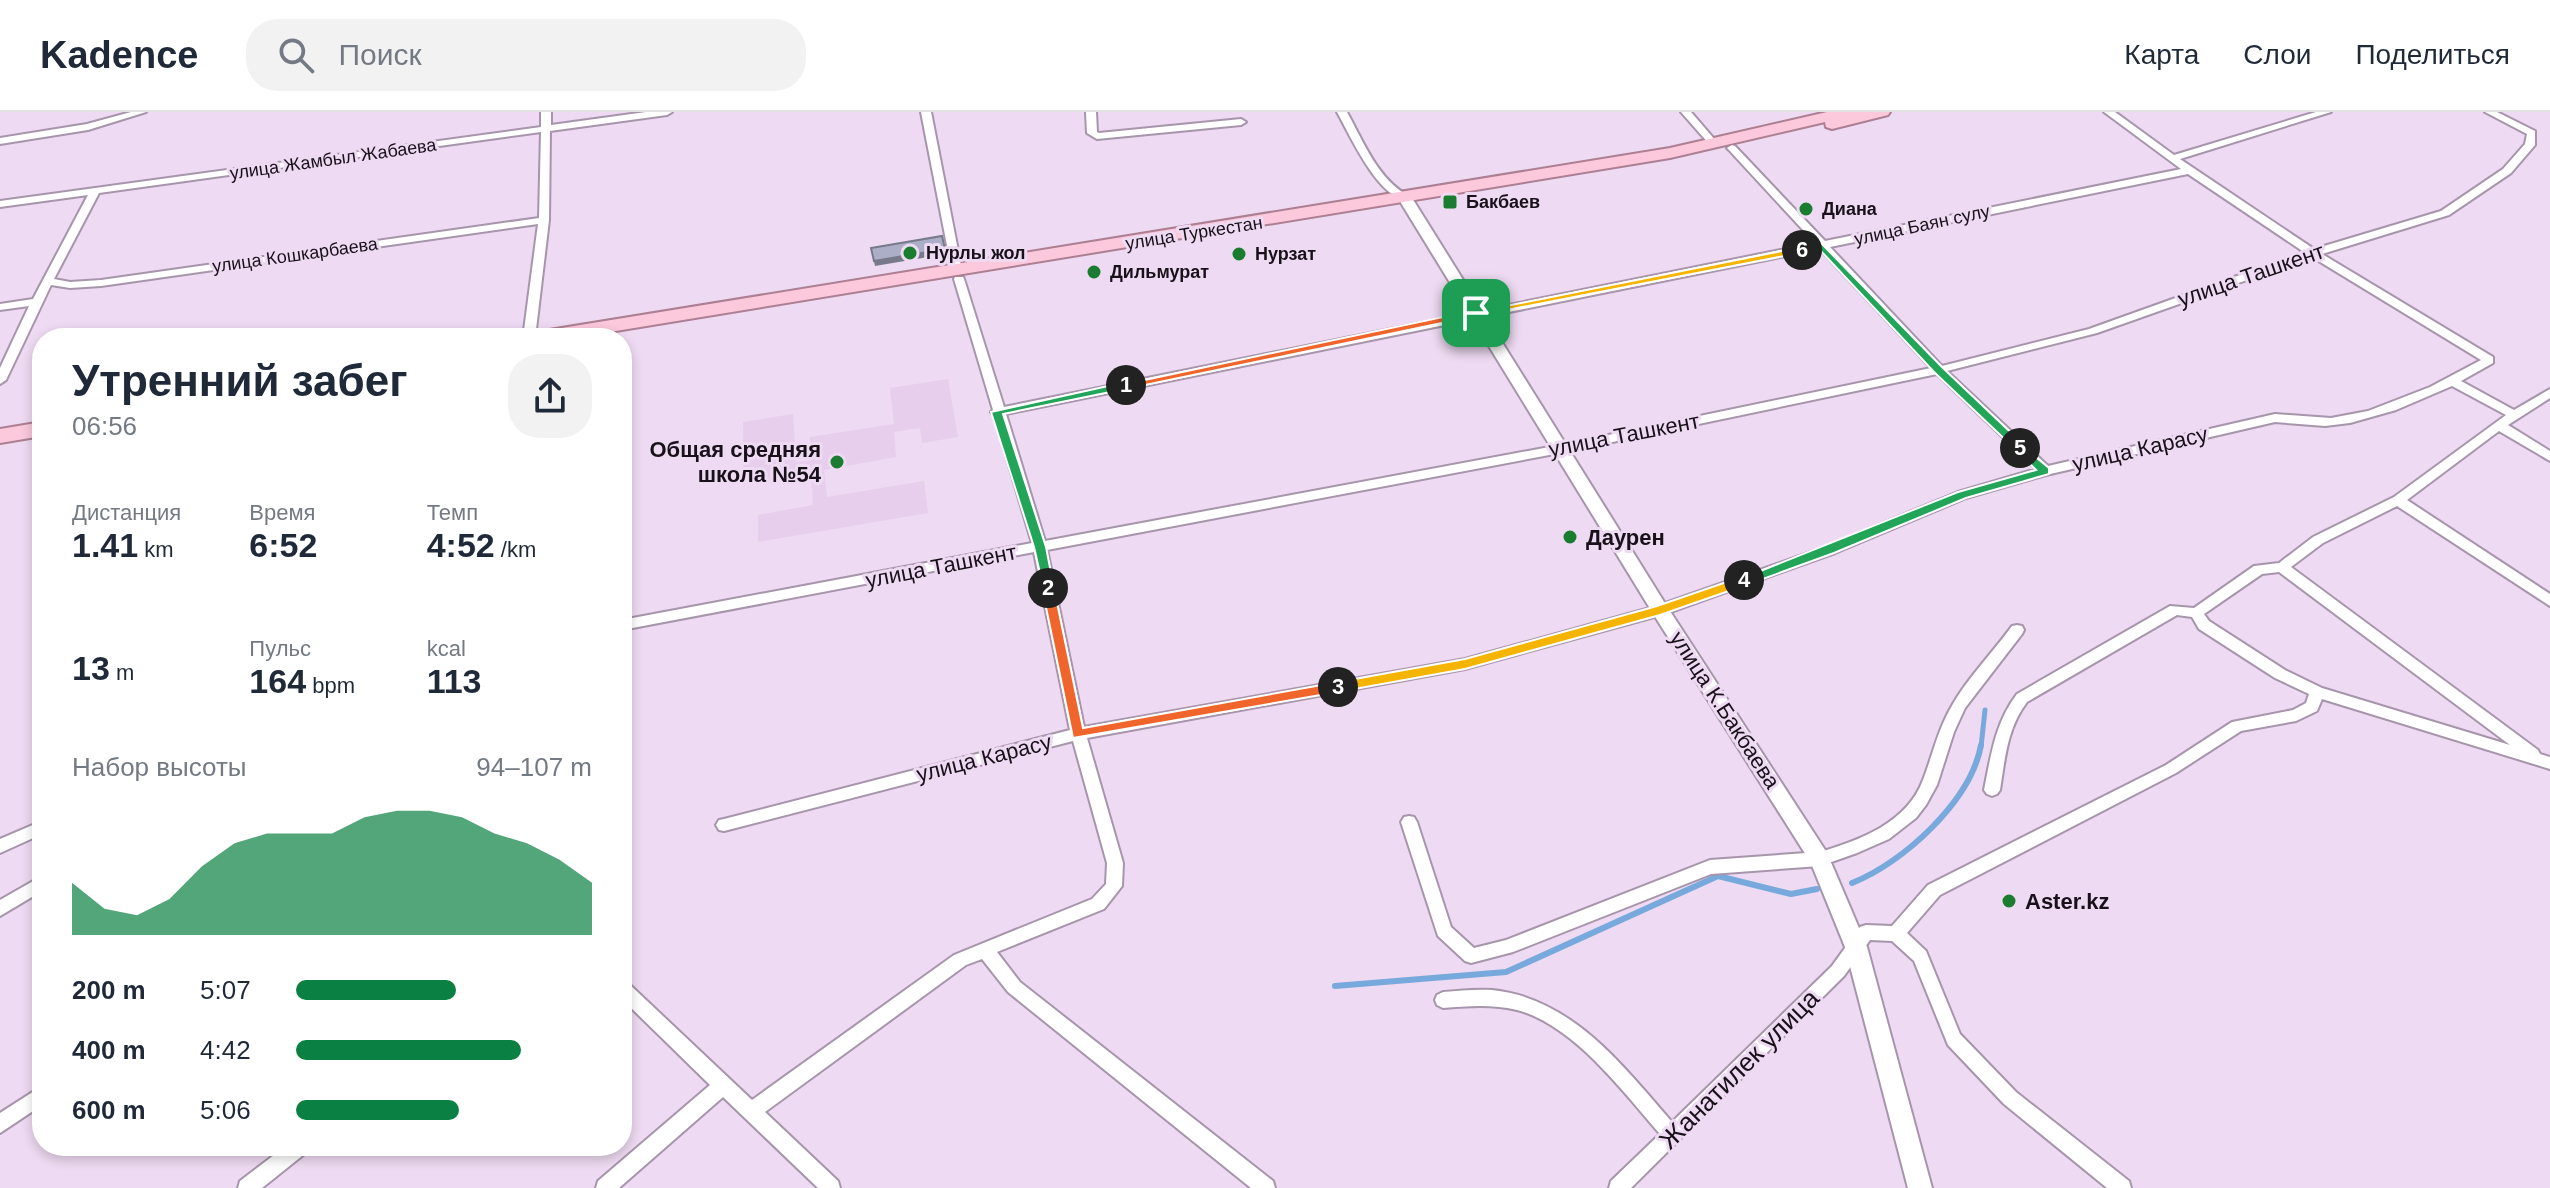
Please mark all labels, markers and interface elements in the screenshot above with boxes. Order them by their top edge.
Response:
search box [246,19,806,91]
icon: search [274,33,318,77]
text: Kadence [40,34,198,76]
text: Поиск [338,38,422,71]
text: Карта [2124,39,2199,70]
text: Слои [2243,39,2311,70]
text: Поделиться [2355,39,2510,70]
street label: улица Жамбыл Жабаева [228,134,439,183]
place label: Бакбаев [1466,192,1540,212]
marker: Бакбаев [1441,193,1459,211]
place label: Диана [1822,199,1878,219]
marker: Диана [1797,200,1815,218]
street label: улица Баян сулу [1852,201,1992,249]
street label: улица Туркестан [1124,212,1264,254]
pin: 6 [1782,230,1822,270]
street label: улица Кошкарбаева [211,233,380,277]
text: 6 [1796,237,1808,262]
street label: улица Ташкент [2174,238,2328,312]
place label: Нурлы жол [926,243,1025,263]
marker: Нурлы жол [901,244,919,262]
place label: Нурзат [1255,244,1316,264]
marker: Нурзат [1230,245,1248,263]
place label: Дильмурат [1110,262,1209,282]
marker: Дильмурат [1085,263,1103,281]
pin [1442,279,1510,347]
icon: arrive [1454,291,1498,335]
button: share [508,354,592,438]
text: Утренний забег [72,356,407,405]
pin: 1 [1106,365,1146,405]
text: 1 [1120,372,1132,397]
street label: улица Ташкент [1546,408,1702,462]
text: 06:56 [72,411,137,441]
street label: улица Карасу [2070,421,2210,477]
pin: 5 [2000,428,2040,468]
text: 5 [2014,435,2026,460]
place label: Общая средняя школа №54 [649,437,822,487]
marker: Общая средняя школа №54 [828,453,846,471]
text: Дистанция [72,500,181,525]
text: Время [249,500,316,525]
text: Темп [427,500,478,525]
place label: Даурен [1586,525,1665,550]
text: 1.41 [72,526,138,564]
text: 6:52 [249,526,317,564]
text: 4:52 [427,526,495,564]
marker: Даурен [1561,528,1579,546]
text: km [138,537,174,562]
text: /km [495,537,536,562]
street label: улица Ташкент [863,539,1019,593]
pin: 4 [1724,560,1764,600]
text: 4 [1738,567,1750,592]
pin: 2 [1028,568,1068,608]
text: 2 [1042,575,1054,600]
street label: улица К.Бакбаева [1665,627,1786,794]
text: Пульс [249,636,311,661]
text: kcal [427,636,466,661]
text: 13 [72,649,110,687]
text: m [110,660,134,685]
text: 164 [249,662,306,700]
text: 113 [427,662,482,700]
pin: 3 [1318,667,1358,707]
text: bpm [306,673,355,698]
text: 3 [1332,674,1344,699]
street label: улица Карасу [914,729,1054,787]
text: Набор высоты [72,752,247,782]
text: 94–107 m [476,752,592,782]
place label: Aster.kz [2025,889,2109,914]
marker: Aster.kz [2000,892,2018,910]
text: 200 m [72,975,146,1005]
text: 5:07 [200,975,251,1005]
street label: Жанатилек улица [1653,983,1825,1155]
text: 400 m [72,1035,146,1065]
text: 4:42 [200,1035,251,1065]
text: 600 m [72,1095,146,1125]
text: 5:06 [200,1095,251,1125]

